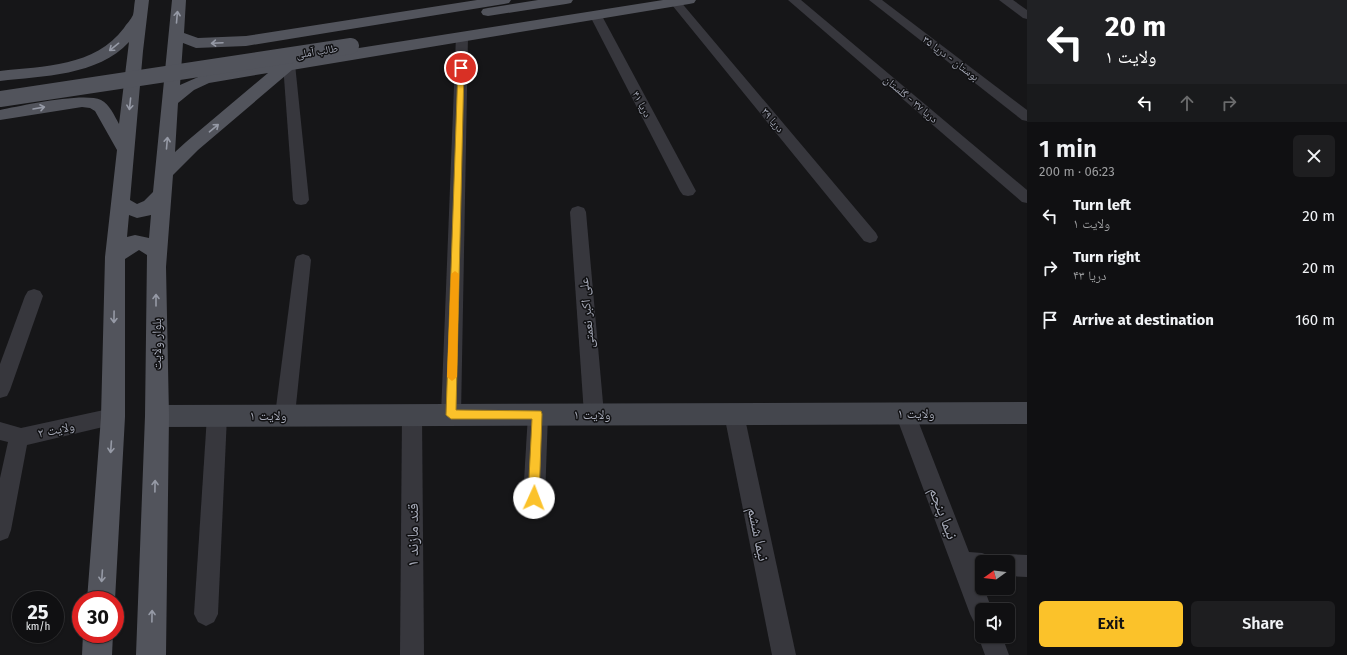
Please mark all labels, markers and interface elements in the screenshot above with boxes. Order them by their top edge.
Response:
text: 20 m [1105,10,1166,43]
one-way arrow [173,11,181,24]
icon: left [1039,16,1091,68]
street label: بوستان - دریا ۳۵ [920,33,981,84]
one-way arrow [211,40,224,47]
one-way arrow [109,42,120,51]
street label: طالب آملی [295,42,339,61]
text: ولایت ۱ [1105,46,1157,68]
pin [444,51,478,85]
icon: arrive [450,57,472,79]
street label: دریا ۳۷ - گلستان [881,73,941,126]
street label: دریا ۴۱ [629,89,654,120]
icon: left [1134,92,1156,114]
icon: ahead [1176,92,1198,114]
icon: right [1218,92,1240,114]
one-way arrow [126,97,134,110]
one-way arrow [32,104,45,112]
street label: دریا ۳۹ [759,105,787,136]
one-way arrow [208,123,219,132]
text: 1 min [1039,135,1097,163]
button: close [1293,135,1335,177]
one-way arrow [163,137,170,150]
text: 200 m · 06:23 [1039,164,1115,179]
text: Turn left [1073,196,1131,214]
icon: left [1039,205,1061,227]
text: 20 m [1302,207,1335,225]
text: ولایت ۱ [1073,216,1110,231]
text: Turn right [1073,248,1140,266]
icon: right [1039,257,1061,279]
text: 20 m [1302,259,1335,277]
text: دریا ۴۳ [1073,268,1106,283]
street label: علی اکبر نعمتی [576,276,598,349]
one-way arrow [152,294,160,307]
icon: arrive [1039,309,1061,331]
one-way arrow [110,310,118,323]
text: Arrive at destination [1073,311,1214,329]
text: 160 m [1295,311,1335,329]
street label: بلوار ولایت [149,318,165,370]
street label: ولایت ۱ [897,406,935,422]
street label: ولایت ۱ [573,407,611,423]
street label: ولایت ۱ [249,408,287,424]
street label: ولایت ۲ [36,418,76,442]
one-way arrow [107,440,114,453]
position arrow [513,477,555,519]
one-way arrow [151,480,159,493]
street label: نیما پنجم [924,484,962,542]
street label: قند مازند ۱ [403,503,422,567]
street label: نیما ششم [743,505,773,563]
north arrow [975,555,1015,595]
map controls [975,555,1015,643]
one-way arrow [99,569,106,582]
speed limit sign: 30 [72,591,124,643]
text: 25 [27,600,49,624]
button: Exit [1039,601,1183,647]
button: Share [1191,601,1335,647]
button: sound [975,603,1015,643]
one-way arrow [148,610,156,623]
text: km/h [26,621,50,633]

